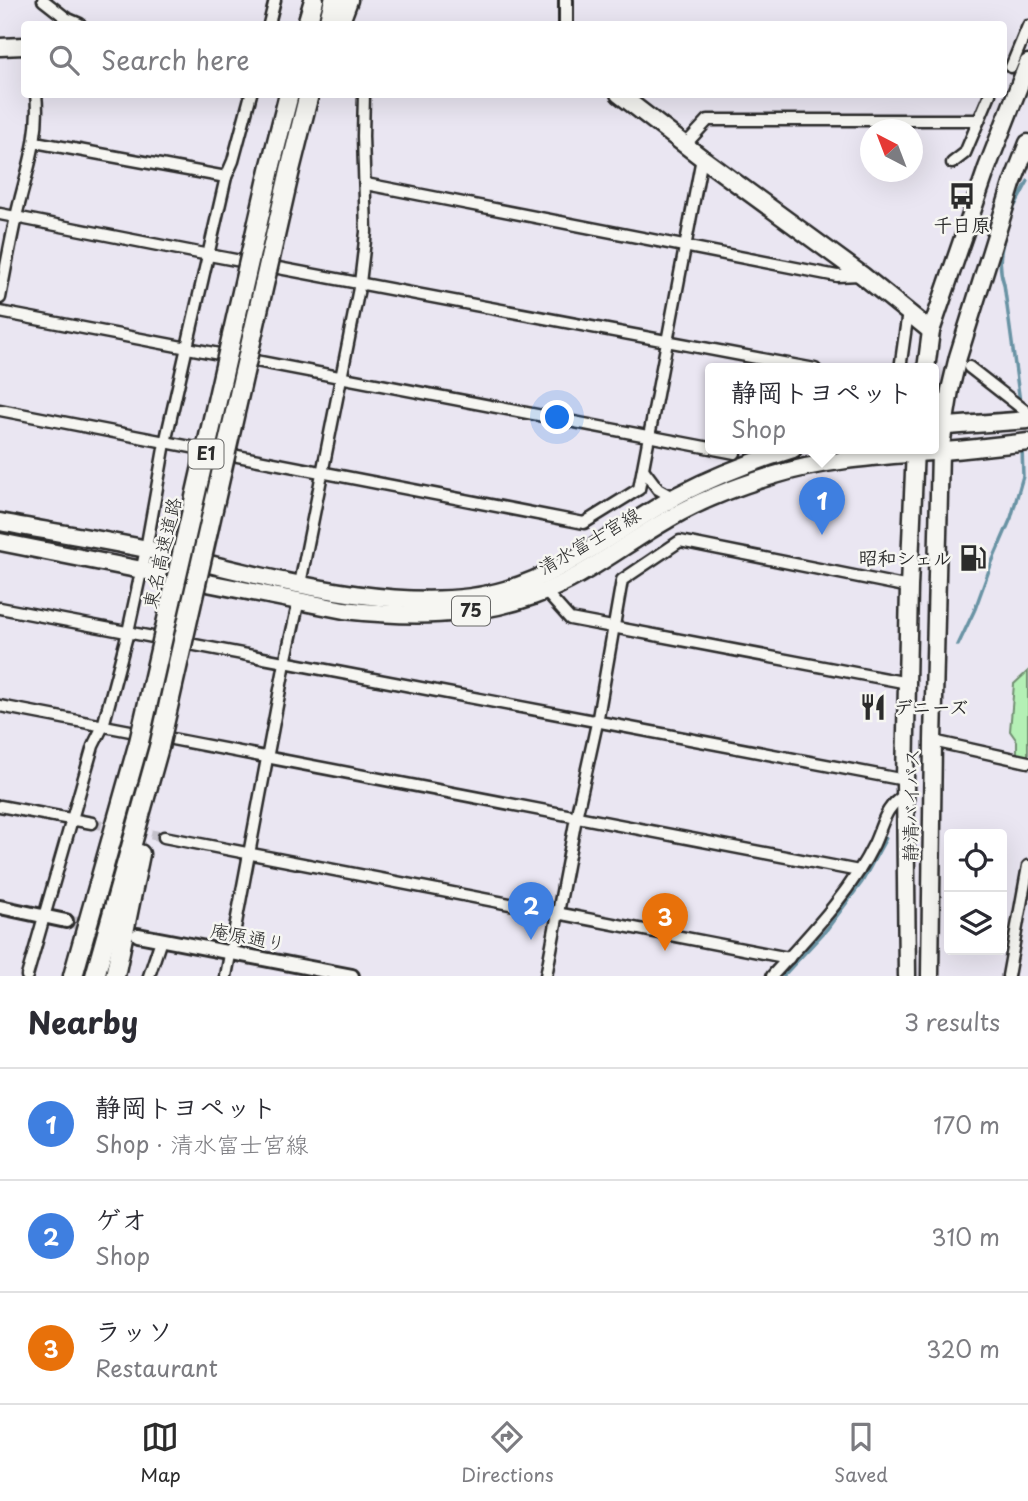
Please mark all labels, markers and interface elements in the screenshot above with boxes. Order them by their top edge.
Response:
search box [21,21,1007,98]
text: Search here [101,40,250,79]
icon: search [45,41,83,79]
north arrow [860,119,923,182]
bus stop icon: 千日原 [947,181,977,211]
place label: 千日原 [933,210,991,238]
popup [705,363,939,454]
text: 静岡トヨペット [731,372,913,411]
your location [540,400,574,434]
text: Shop [731,411,786,446]
road number: E1 [188,440,224,468]
pin: 1 [799,477,845,535]
street label: 東名高速道路 [135,494,187,611]
street label: 清水富士宮線 [532,500,645,581]
place label: 昭和シェル [859,543,952,571]
fuel station icon: 昭和シェル [958,543,988,573]
road number: 75 [452,596,490,626]
restaurant icon: デニーズ [858,692,888,722]
place label: デニーズ [894,692,968,720]
street label: 静清バイパス [895,748,925,862]
map controls [944,829,1007,955]
button: locate [944,829,1007,892]
pin: 2 [508,882,554,940]
button: layers [944,892,1007,955]
pin: 3 [642,893,688,951]
street label: 庵原通り [208,915,288,957]
text: Nearby [28,999,138,1044]
text: 3 results [904,1004,1000,1039]
text: 静岡トヨペット [95,1087,277,1126]
text: 1 [46,1107,57,1142]
text: 170 m [933,1107,1000,1142]
text: Shop · 清水富士宮線 [95,1126,309,1161]
text: ゲオ [95,1199,147,1238]
text: 2 [43,1219,59,1254]
text: 310 m [931,1219,1000,1254]
text: Shop [95,1238,150,1273]
text: ラッソ [95,1311,173,1350]
text: 3 [43,1331,59,1366]
text: 320 m [926,1331,1000,1366]
text: Restaurant [95,1350,218,1385]
tab: Map [140,1418,181,1488]
tab: Directions [461,1418,554,1488]
tab: Saved [834,1418,888,1488]

